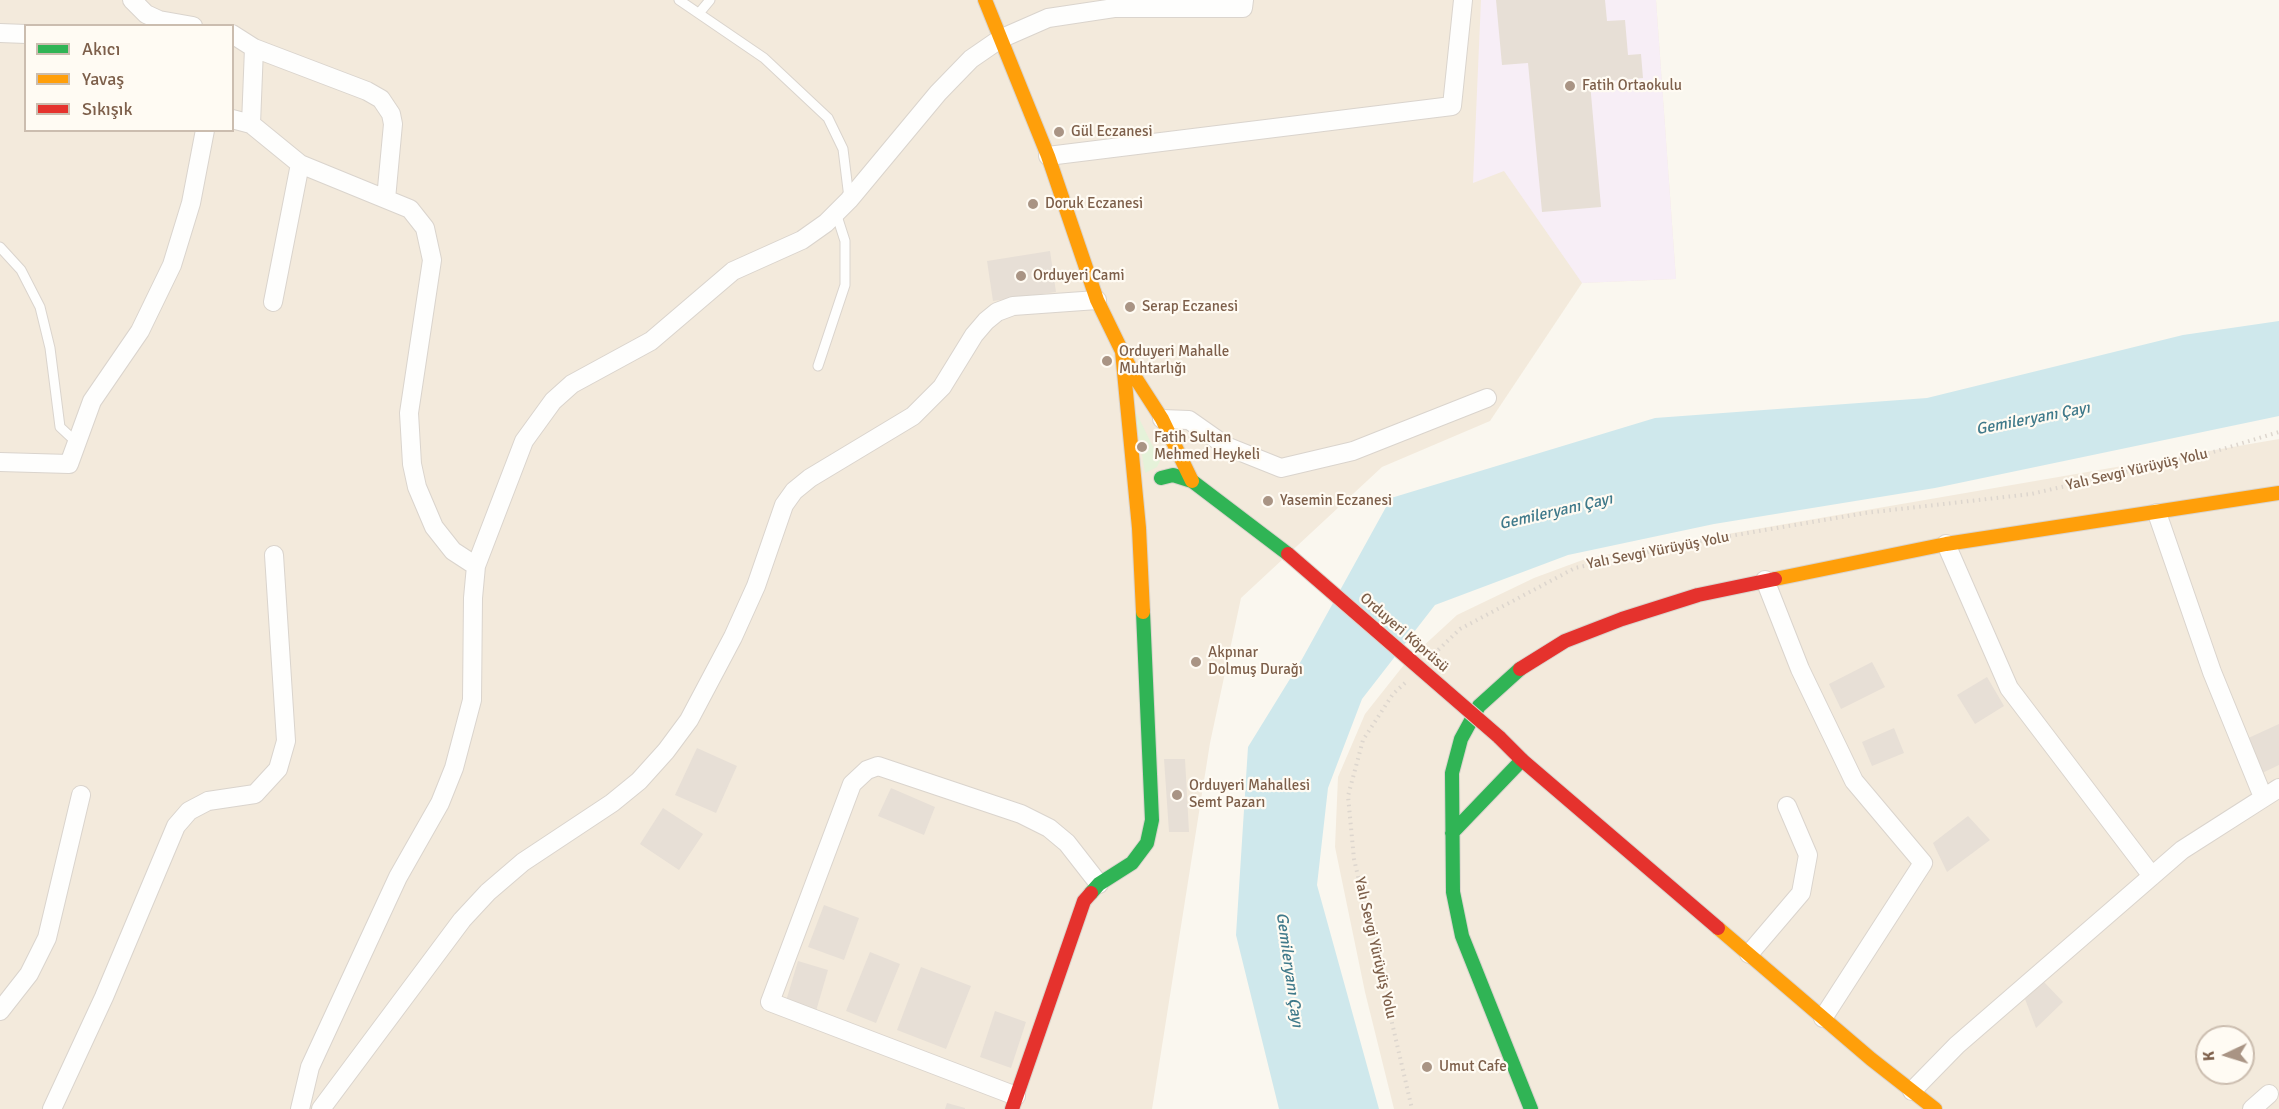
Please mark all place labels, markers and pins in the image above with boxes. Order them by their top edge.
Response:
place label: Fatih Ortaokulu [1582,77,1682,95]
marker: Fatih Ortaokulu [1563,79,1577,93]
place label: Gül Eczanesi [1071,123,1153,141]
marker: Gül Eczanesi [1052,125,1066,139]
place label: Doruk Eczanesi [1045,195,1143,213]
marker: Doruk Eczanesi [1026,197,1040,211]
place label: Orduyeri Cami [1033,267,1124,285]
marker: Orduyeri Cami [1014,269,1028,283]
place label: Serap Eczanesi [1142,298,1238,316]
marker: Serap Eczanesi [1123,300,1137,314]
place label: Orduyeri Mahalle Muhtarlığı [1119,343,1229,378]
marker: Orduyeri Mahalle Muhtarlığı [1100,354,1114,368]
place label: Fatih Sultan Mehmed Heykeli [1154,429,1260,464]
marker: Fatih Sultan Mehmed Heykeli [1135,440,1149,454]
place label: Yasemin Eczanesi [1280,492,1392,510]
marker: Yasemin Eczanesi [1261,494,1275,508]
place label: Akpınar Dolmuş Durağı [1208,644,1303,679]
marker: Akpınar Dolmuş Durağı [1189,655,1203,669]
place label: Orduyeri Mahallesi Semt Pazarı [1189,777,1310,812]
marker: Orduyeri Mahallesi Semt Pazarı [1170,788,1184,802]
place label: Umut Cafe [1439,1058,1507,1076]
marker: Umut Cafe [1420,1060,1434,1074]

